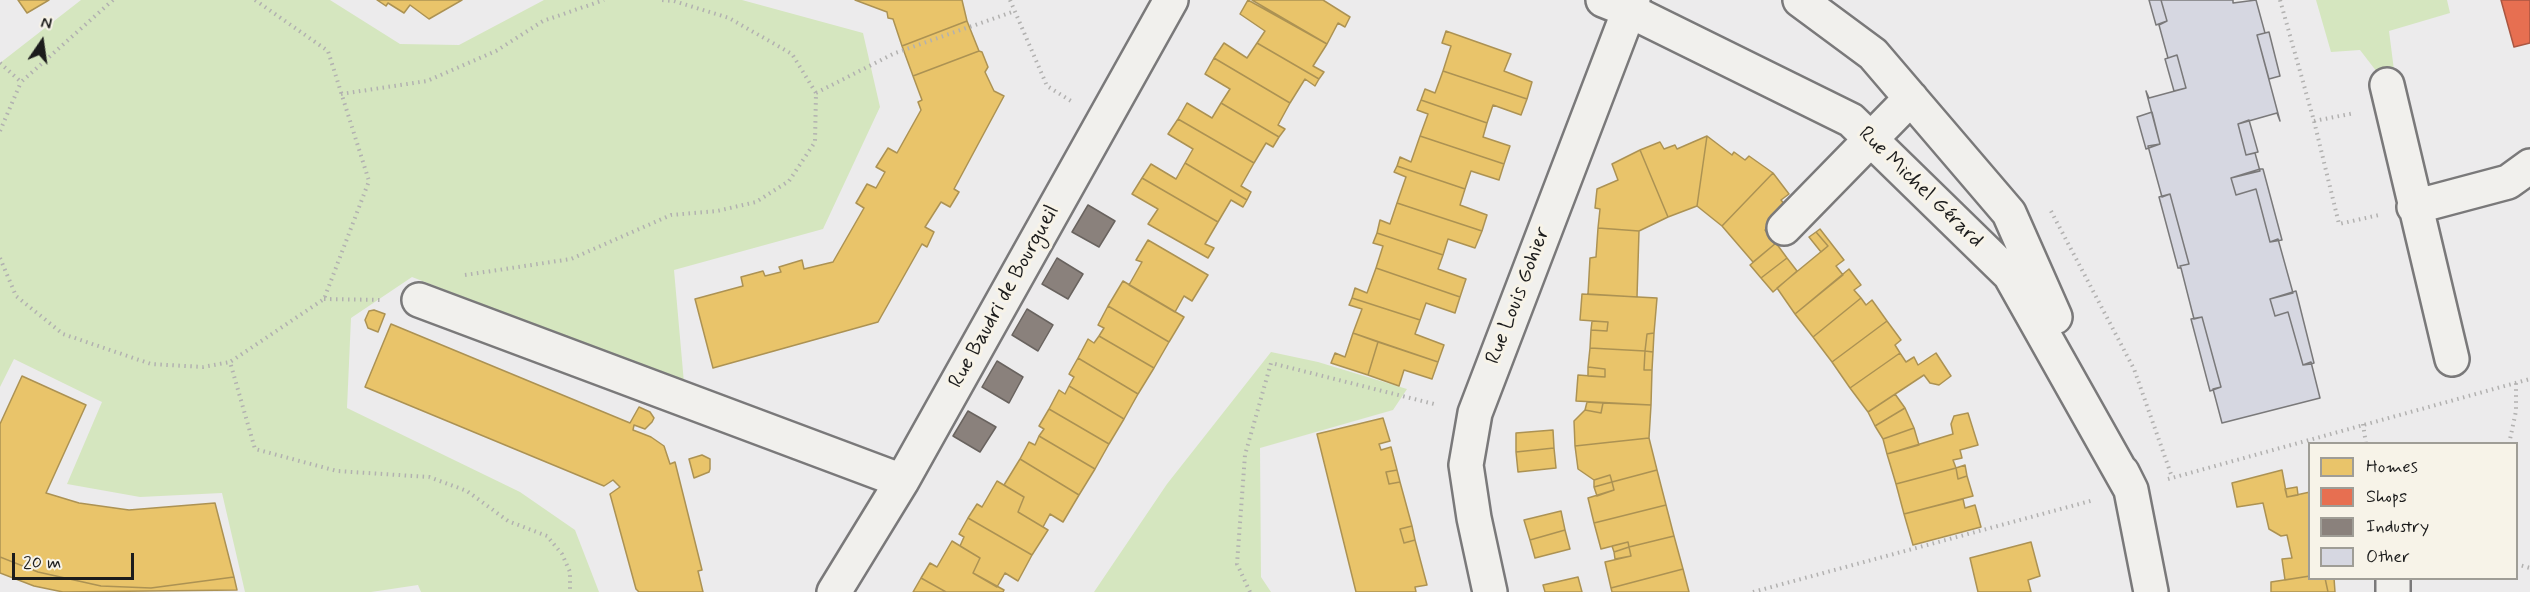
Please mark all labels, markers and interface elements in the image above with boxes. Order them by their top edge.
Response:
north arrow [12,12,72,72]
text: N [39,13,54,35]
street label: Rue Michel Gérard [1852,122,1988,254]
street label: Rue Baudri de Bourgueil [944,201,1066,393]
street label: Rue Louis Gohier [1481,224,1557,368]
legend [2308,442,2518,580]
text: Homes [2366,455,2418,479]
text: Shops [2366,485,2407,509]
text: Industry [2366,515,2429,539]
scale bar [15,541,136,579]
text: Other [2366,545,2410,569]
text: 20 m [23,551,61,575]

